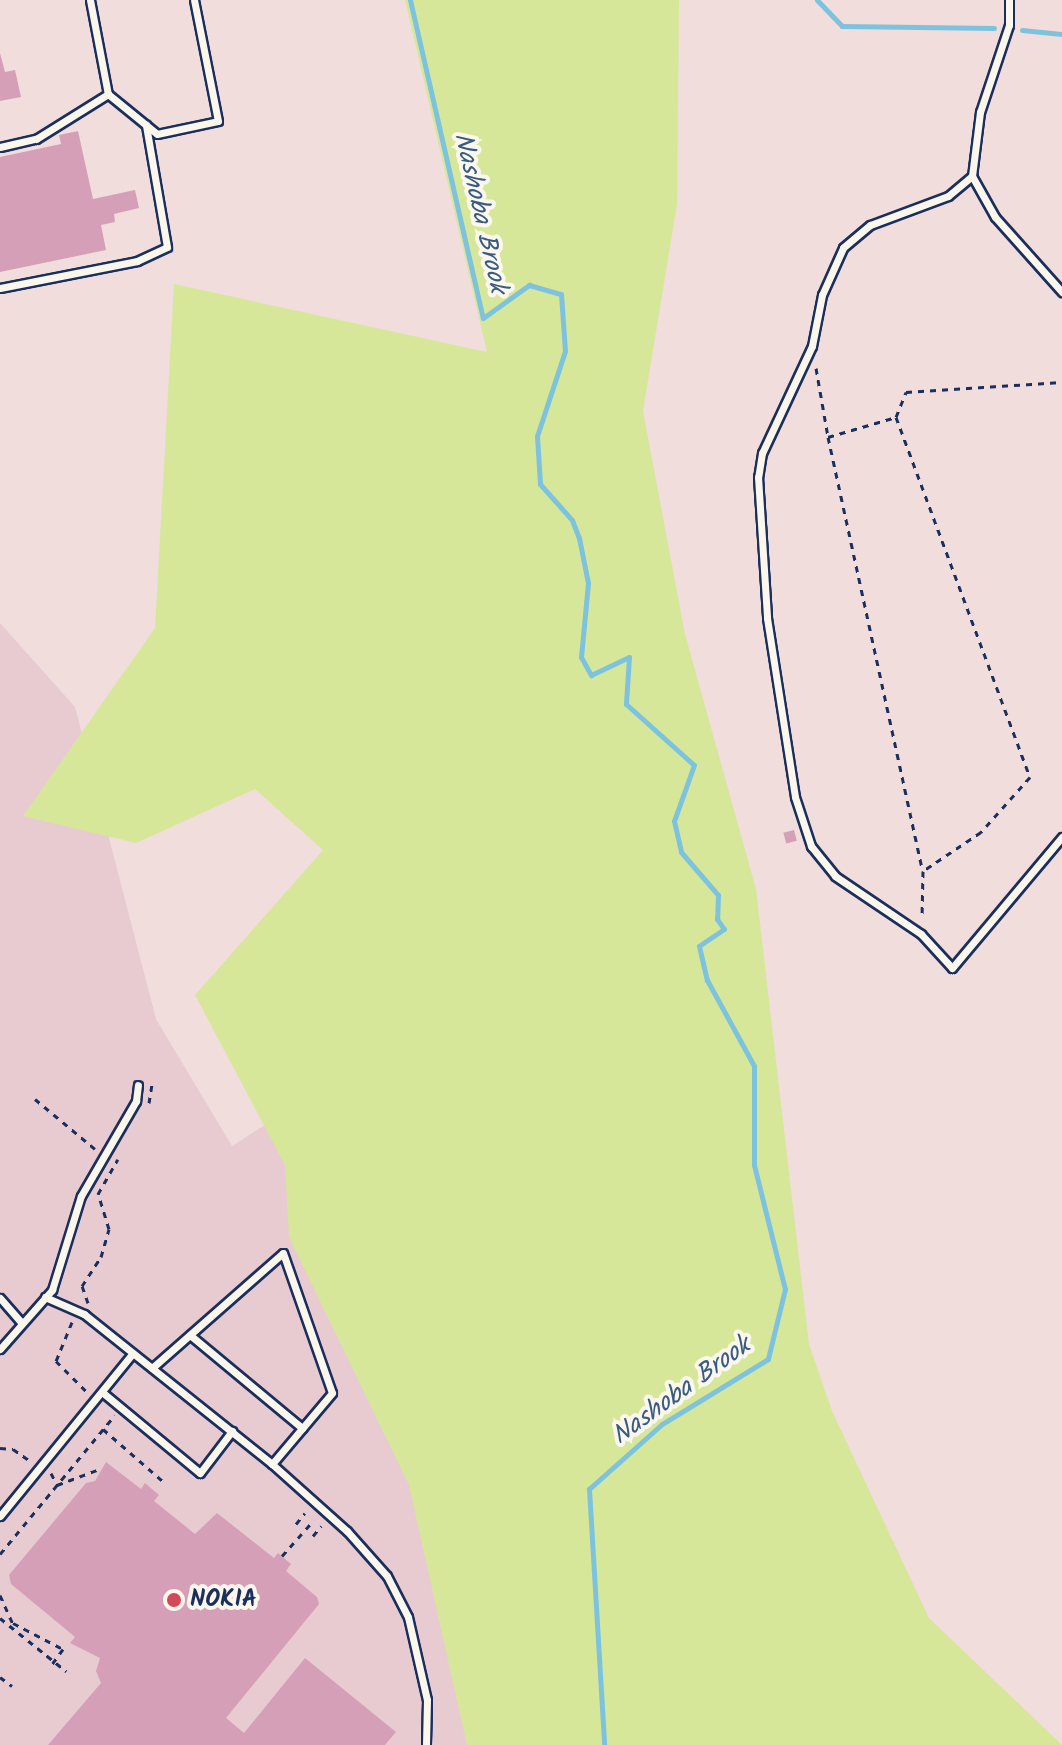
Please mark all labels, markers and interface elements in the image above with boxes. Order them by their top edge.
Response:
water label: Nashoba Brook [445,130,513,296]
water label: Nashoba Brook [607,1331,757,1453]
place label: NOKIA [190,1586,257,1614]
marker: NOKIA [165,1591,183,1609]

